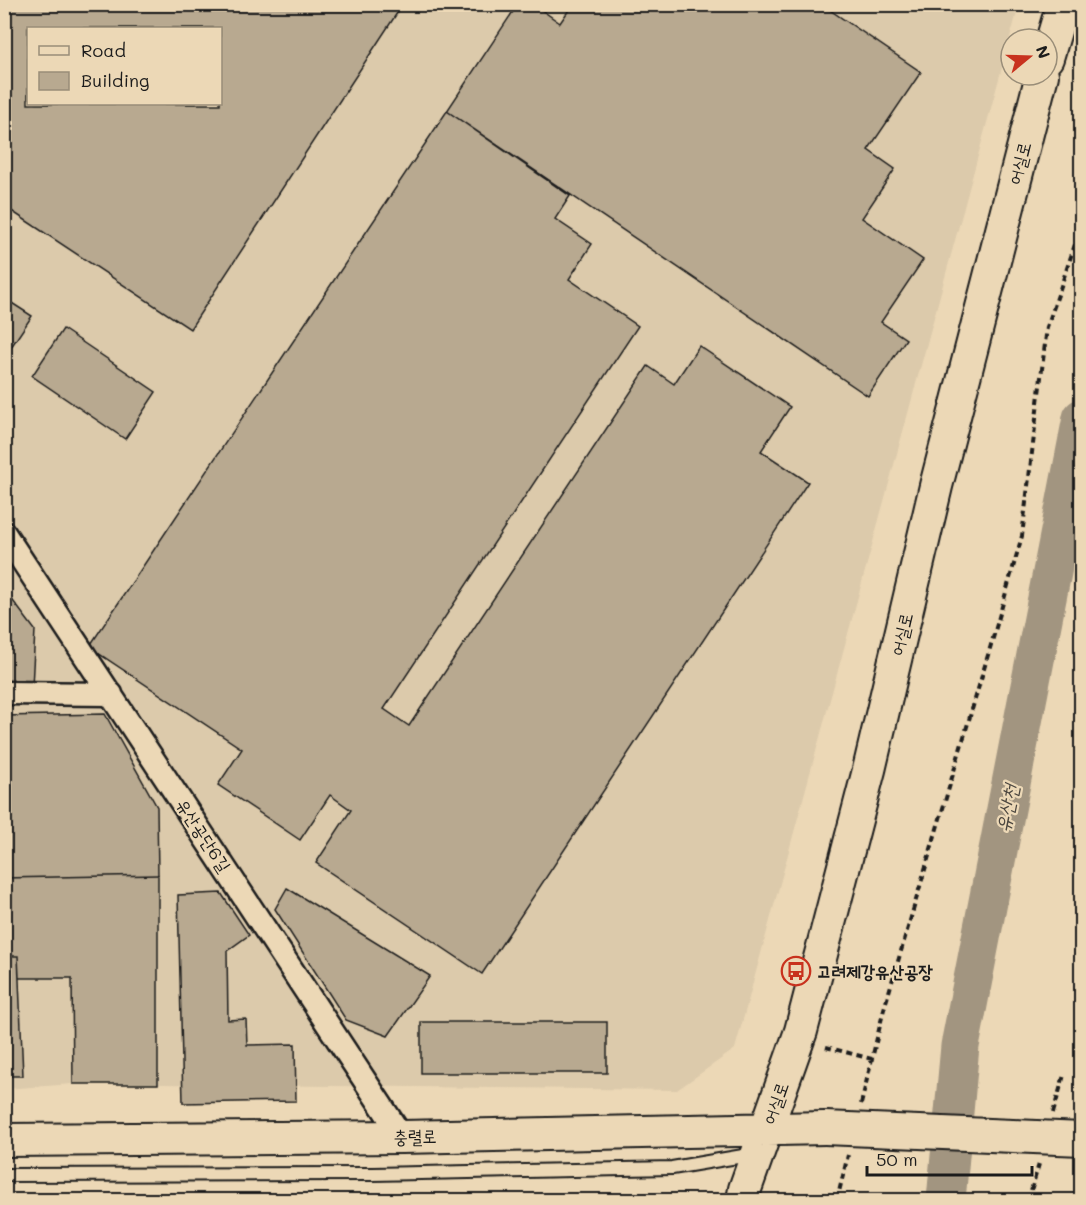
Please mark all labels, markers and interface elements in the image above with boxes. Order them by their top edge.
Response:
legend [27,27,222,105]
north arrow [999,27,1059,87]
text: Road [81,38,126,62]
text: N [1032,43,1056,61]
text: Building [81,68,149,92]
street label: 어실로 [1002,139,1036,187]
street label: 어실로 [884,610,918,658]
water label: 유산천 [989,780,1024,834]
street label: 유산공단6길 [171,794,237,877]
bus stop icon: 고려제강유산공장 [780,955,812,987]
place label: 고려제강유산공장 [817,959,933,983]
street label: 어실로 [757,1079,793,1127]
street label: 충렬로 [393,1124,437,1148]
scale bar [867,1139,1032,1177]
text: 50 m [876,1147,918,1171]

